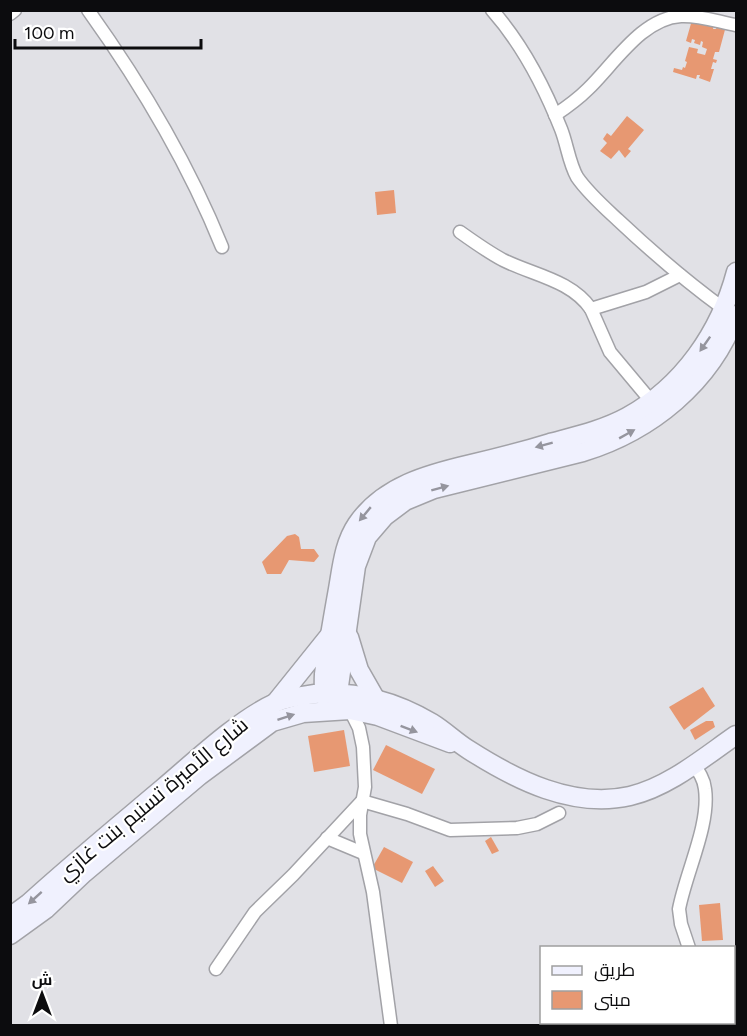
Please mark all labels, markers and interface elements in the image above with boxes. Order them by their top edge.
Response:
scale bar [15,12,201,50]
text: 100 m [24,22,74,44]
one-way arrow [699,336,711,352]
one-way arrow [619,429,636,439]
one-way arrow [535,441,553,450]
one-way arrow [431,483,449,492]
one-way arrow [359,506,372,522]
street label: شارع الأميرة تسنيم بنت غازي [52,712,255,889]
one-way arrow [277,712,295,721]
one-way arrow [400,724,418,734]
one-way arrow [28,891,43,904]
legend [540,946,735,1024]
text: طريق [594,959,635,982]
north arrow [12,964,72,1024]
text: ش [32,970,52,989]
text: مبنى [594,989,631,1011]

